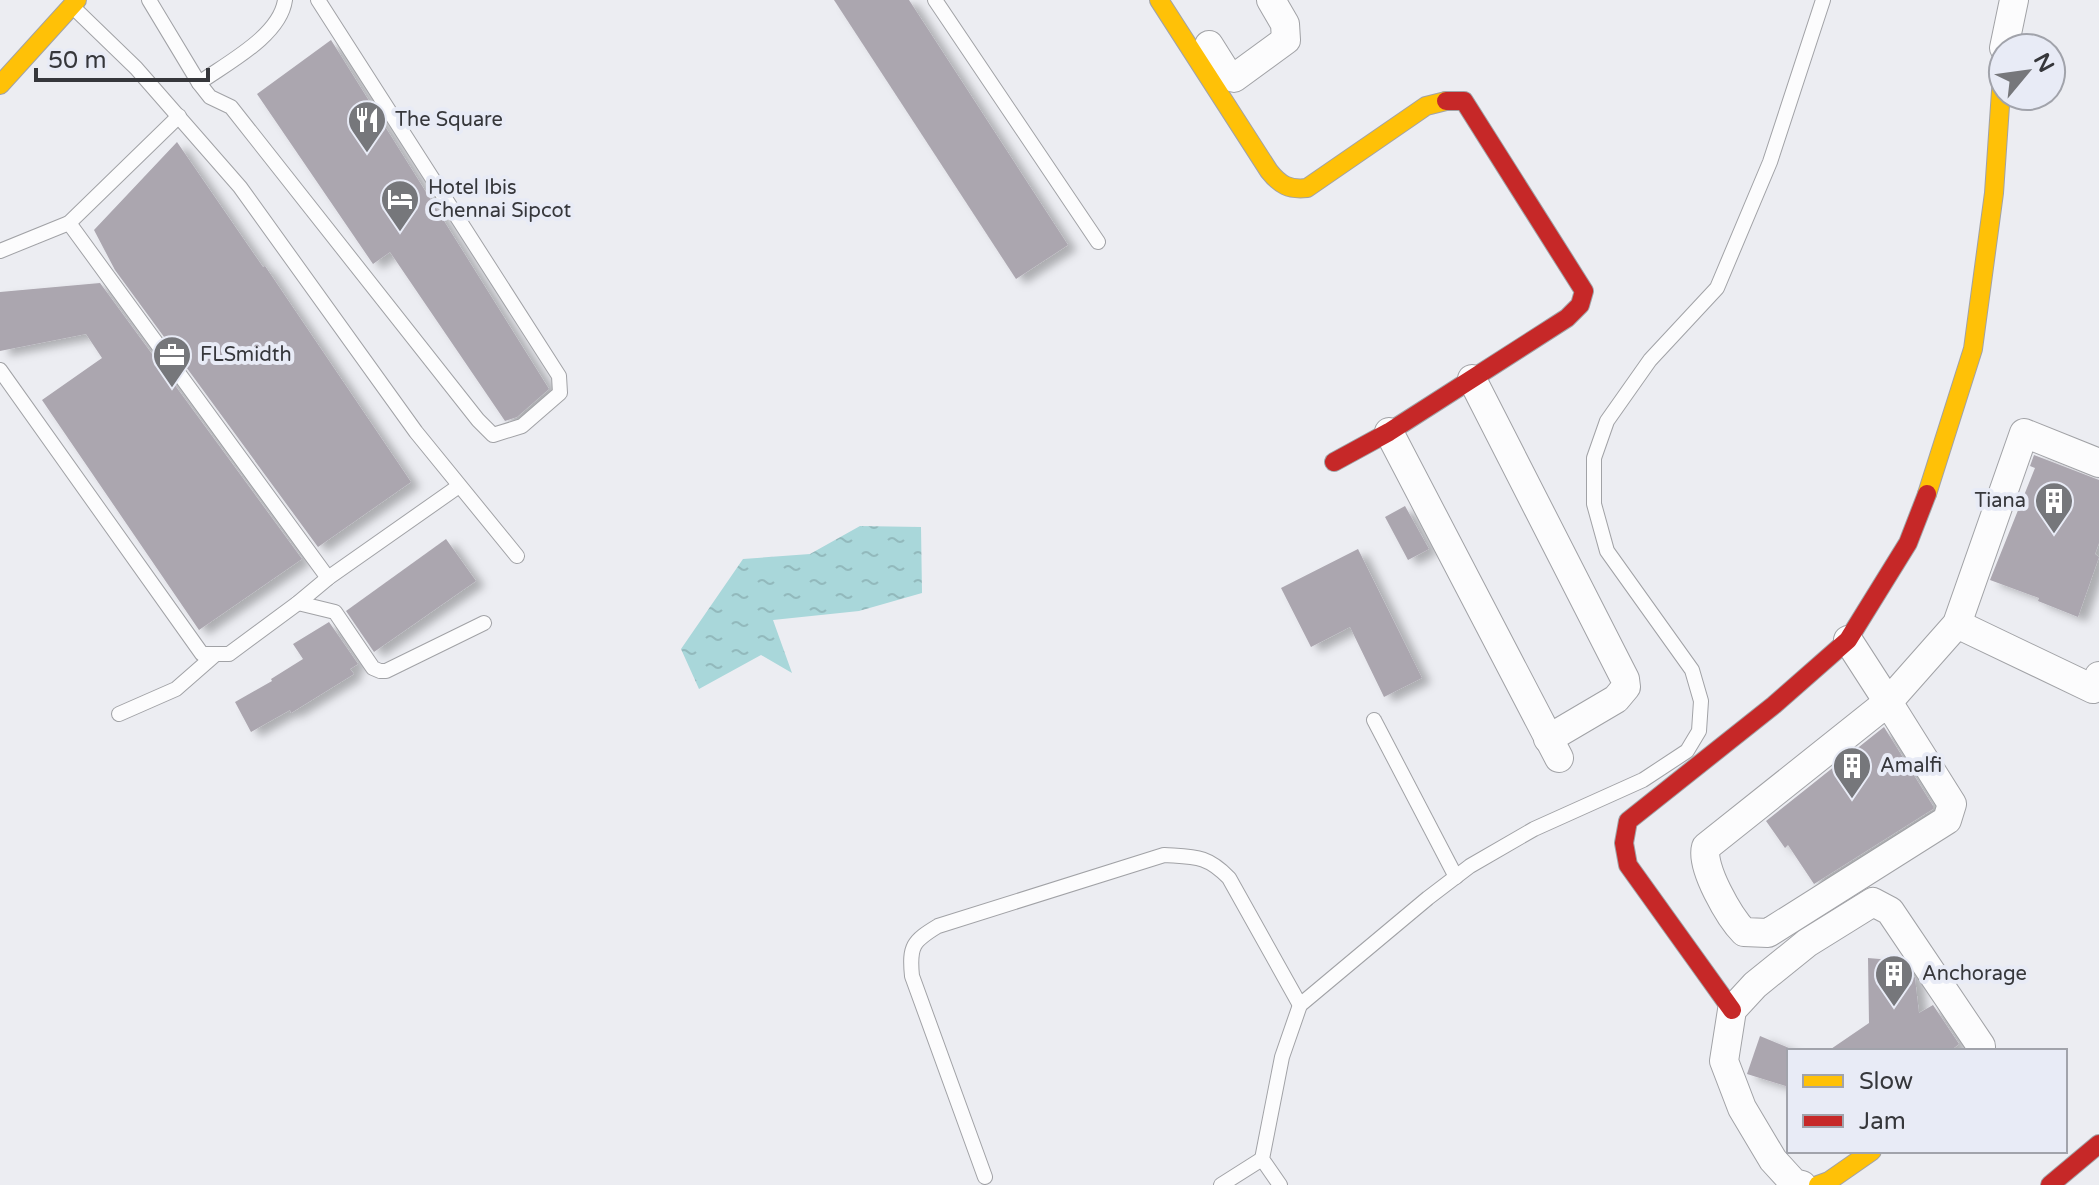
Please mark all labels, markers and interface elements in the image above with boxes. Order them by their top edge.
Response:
scale bar [36,32,208,82]
north arrow [1987,32,2067,112]
text: 50 m [48,46,106,75]
text: N [2028,49,2059,77]
restaurant icon: The Square [346,99,388,154]
place label: The Square [395,108,503,132]
place label: Hotel Ibis Chennai Sipcot [428,176,572,223]
hotel icon: Hotel Ibis Chennai Sipcot [379,178,421,233]
office icon: FLSmidth [151,334,193,389]
place label: FLSmidth [200,343,292,367]
building icon: Tiana [2033,480,2075,535]
place label: Tiana [1974,489,2026,513]
building icon: Amalfi [1831,745,1873,800]
place label: Amalfi [1880,754,1942,778]
building icon: Anchorage [1873,953,1915,1008]
place label: Anchorage [1922,962,2027,986]
legend [1787,1049,2067,1153]
text: Slow [1859,1067,1913,1096]
text: Jam [1859,1107,1906,1136]

